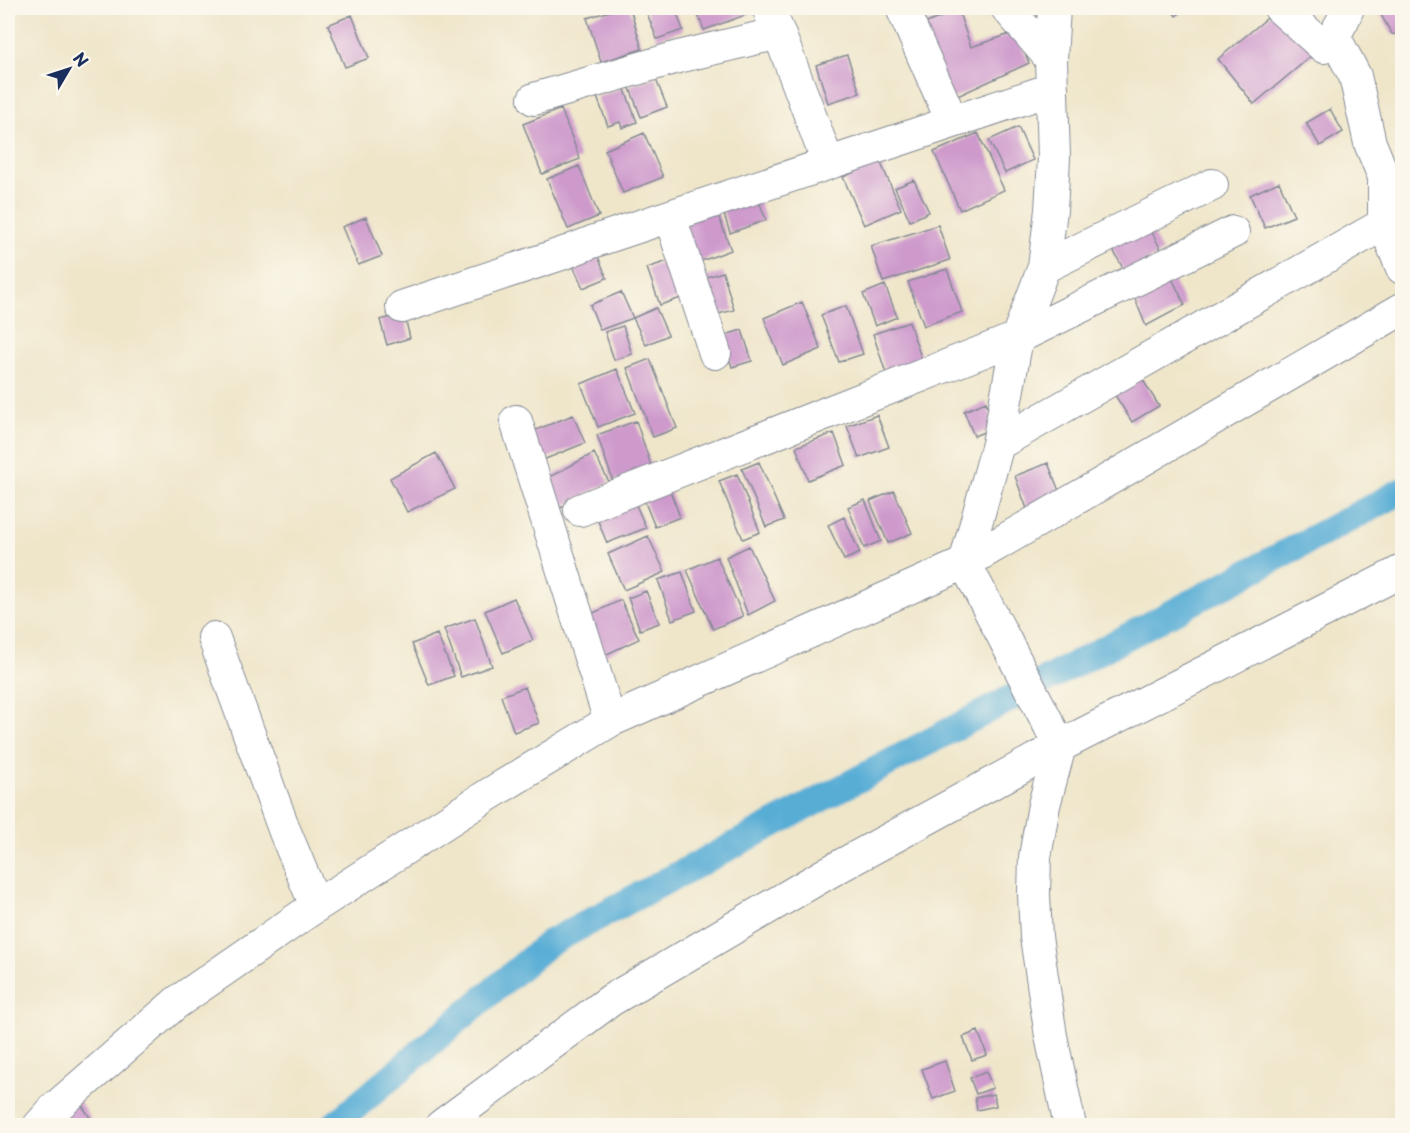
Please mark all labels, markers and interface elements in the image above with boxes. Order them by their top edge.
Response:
north arrow [39,39,99,99]
text: N [68,46,95,71]

